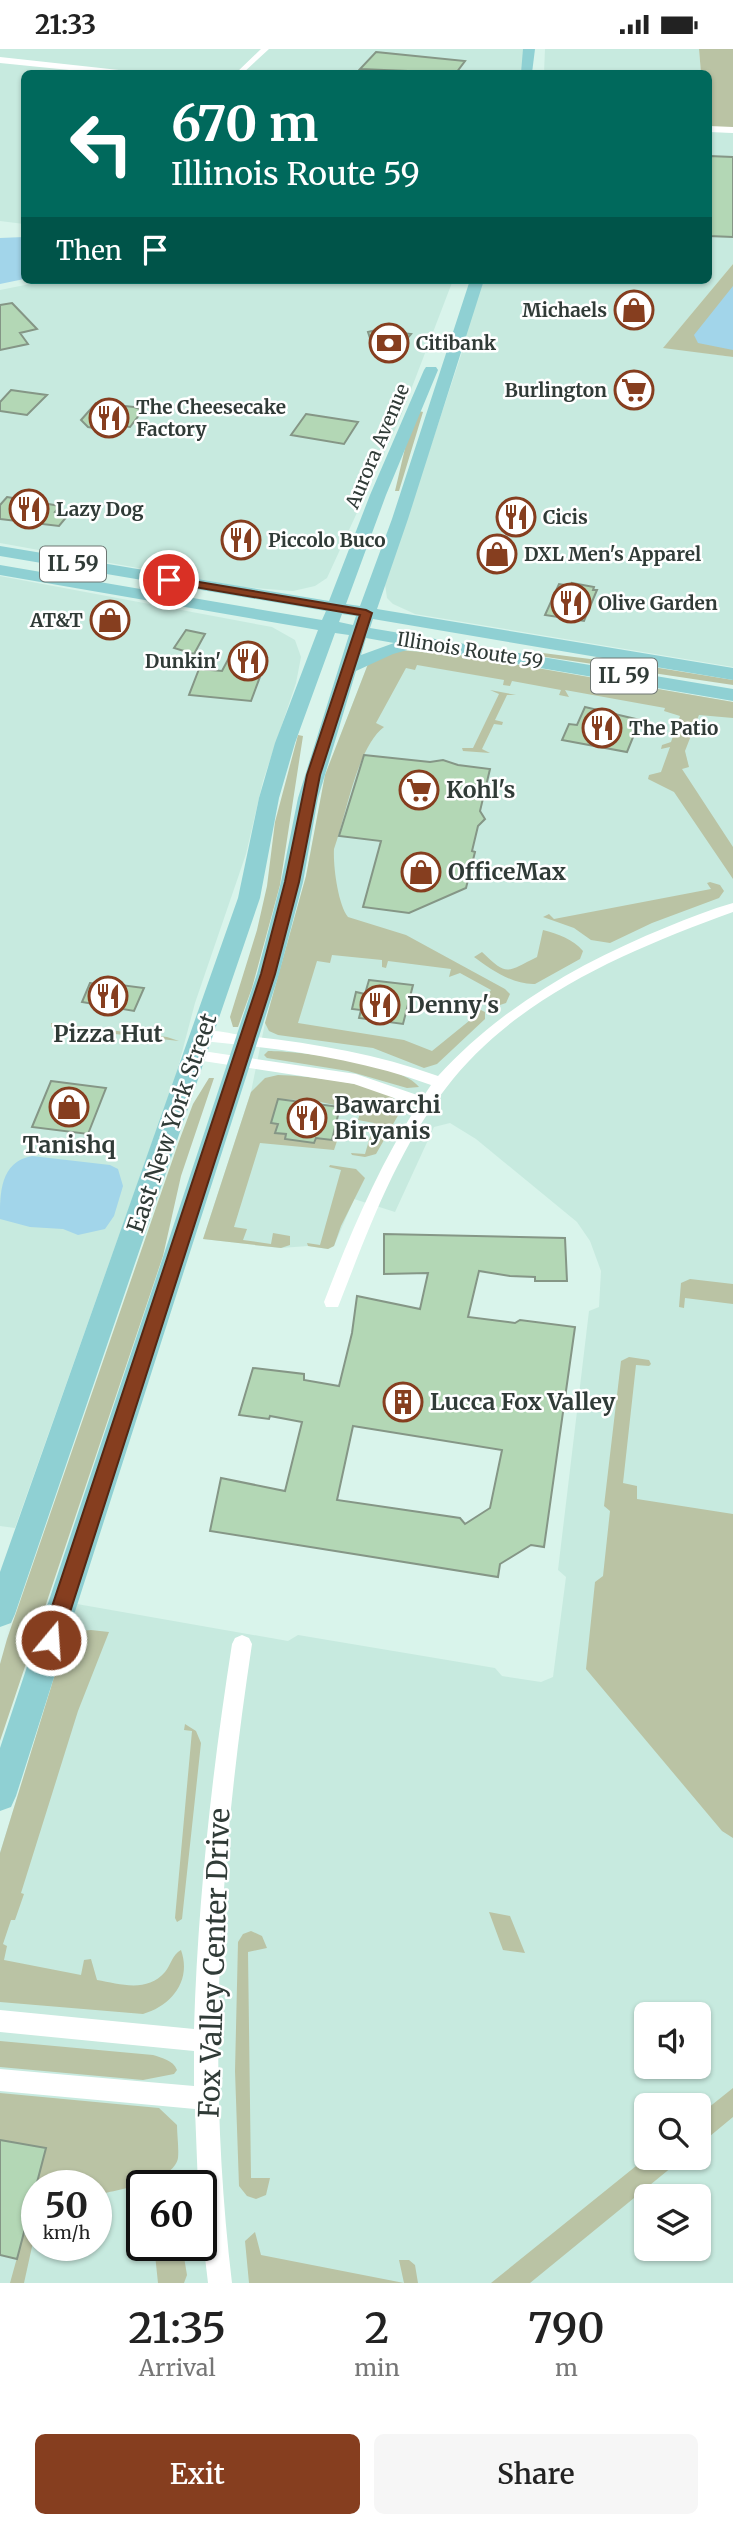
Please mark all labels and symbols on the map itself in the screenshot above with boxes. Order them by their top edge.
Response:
shop icon: Michaels [613,289,655,331]
place label: Michaels [522,298,607,322]
bank icon: Citibank [368,322,410,364]
place label: Citibank [416,331,497,355]
supermarket icon: Burlington [613,369,655,411]
place label: Burlington [504,378,607,402]
street label: Aurora Avenue [339,380,414,513]
place label: The Cheesecake Factory [136,395,286,441]
restaurant icon: The Cheesecake Factory [88,397,130,439]
restaurant icon: Lazy Dog [8,488,50,530]
restaurant icon: Cicis [495,496,537,538]
place label: Lazy Dog [56,497,144,521]
place label: Cicis [543,505,588,529]
restaurant icon: Piccolo Buco [220,519,262,561]
place label: Piccolo Buco [268,528,386,552]
shop icon: DXL Men's Apparel [476,533,518,575]
place label: DXL Men's Apparel [524,542,701,566]
road number: IL 59 [40,547,106,581]
pin [139,550,199,610]
restaurant icon: Olive Garden [550,582,592,624]
place label: Olive Garden [598,591,718,615]
shop icon: AT&T [89,599,131,641]
place label: AT&T [29,608,83,632]
street label: Illinois Route 59 [395,627,545,673]
restaurant icon: Dunkin' [227,640,269,682]
place label: Dunkin' [145,649,221,673]
road number: IL 59 [591,659,657,693]
restaurant icon: The Patio [581,707,623,749]
place label: The Patio [629,716,718,740]
supermarket icon: Kohl's [398,769,440,811]
place label: Kohl's [446,775,516,804]
shop icon: OfficeMax [400,851,442,893]
place label: OfficeMax [448,857,566,886]
restaurant icon: Pizza Hut [87,975,129,1017]
restaurant icon: Denny's [359,984,401,1026]
place label: Denny's [407,990,499,1019]
street label: East New York Street [120,1009,223,1236]
place label: Pizza Hut [53,1019,163,1048]
shop icon: Tanishq [48,1086,90,1128]
place label: Bawarchi Biryanis [334,1090,441,1145]
restaurant icon: Bawarchi Biryanis [286,1097,328,1139]
place label: Tanishq [22,1130,116,1159]
building icon: Lucca Fox Valley [382,1381,424,1423]
place label: Lucca Fox Valley [430,1387,616,1416]
position arrow [14,1603,88,1677]
street label: Fox Valley Center Drive [191,1807,237,2119]
speed limit sign: 60 [126,2170,217,2261]

